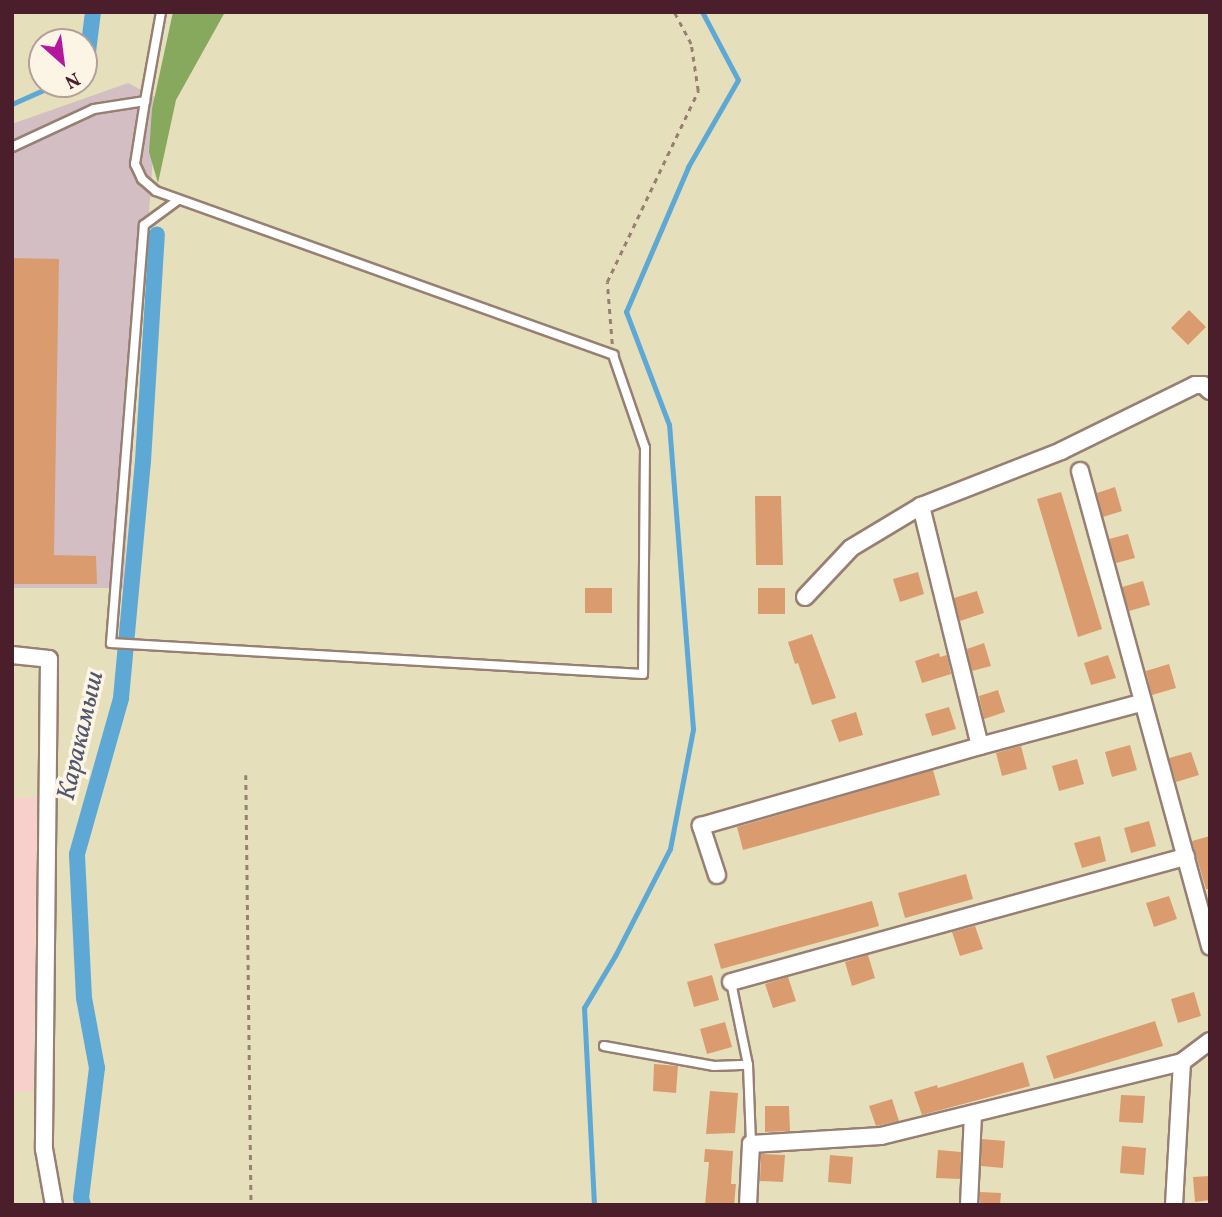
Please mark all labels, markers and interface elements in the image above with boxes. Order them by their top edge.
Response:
north arrow [28,28,98,98]
text: N [60,65,84,94]
water label: Каракамыш [52,668,112,804]

